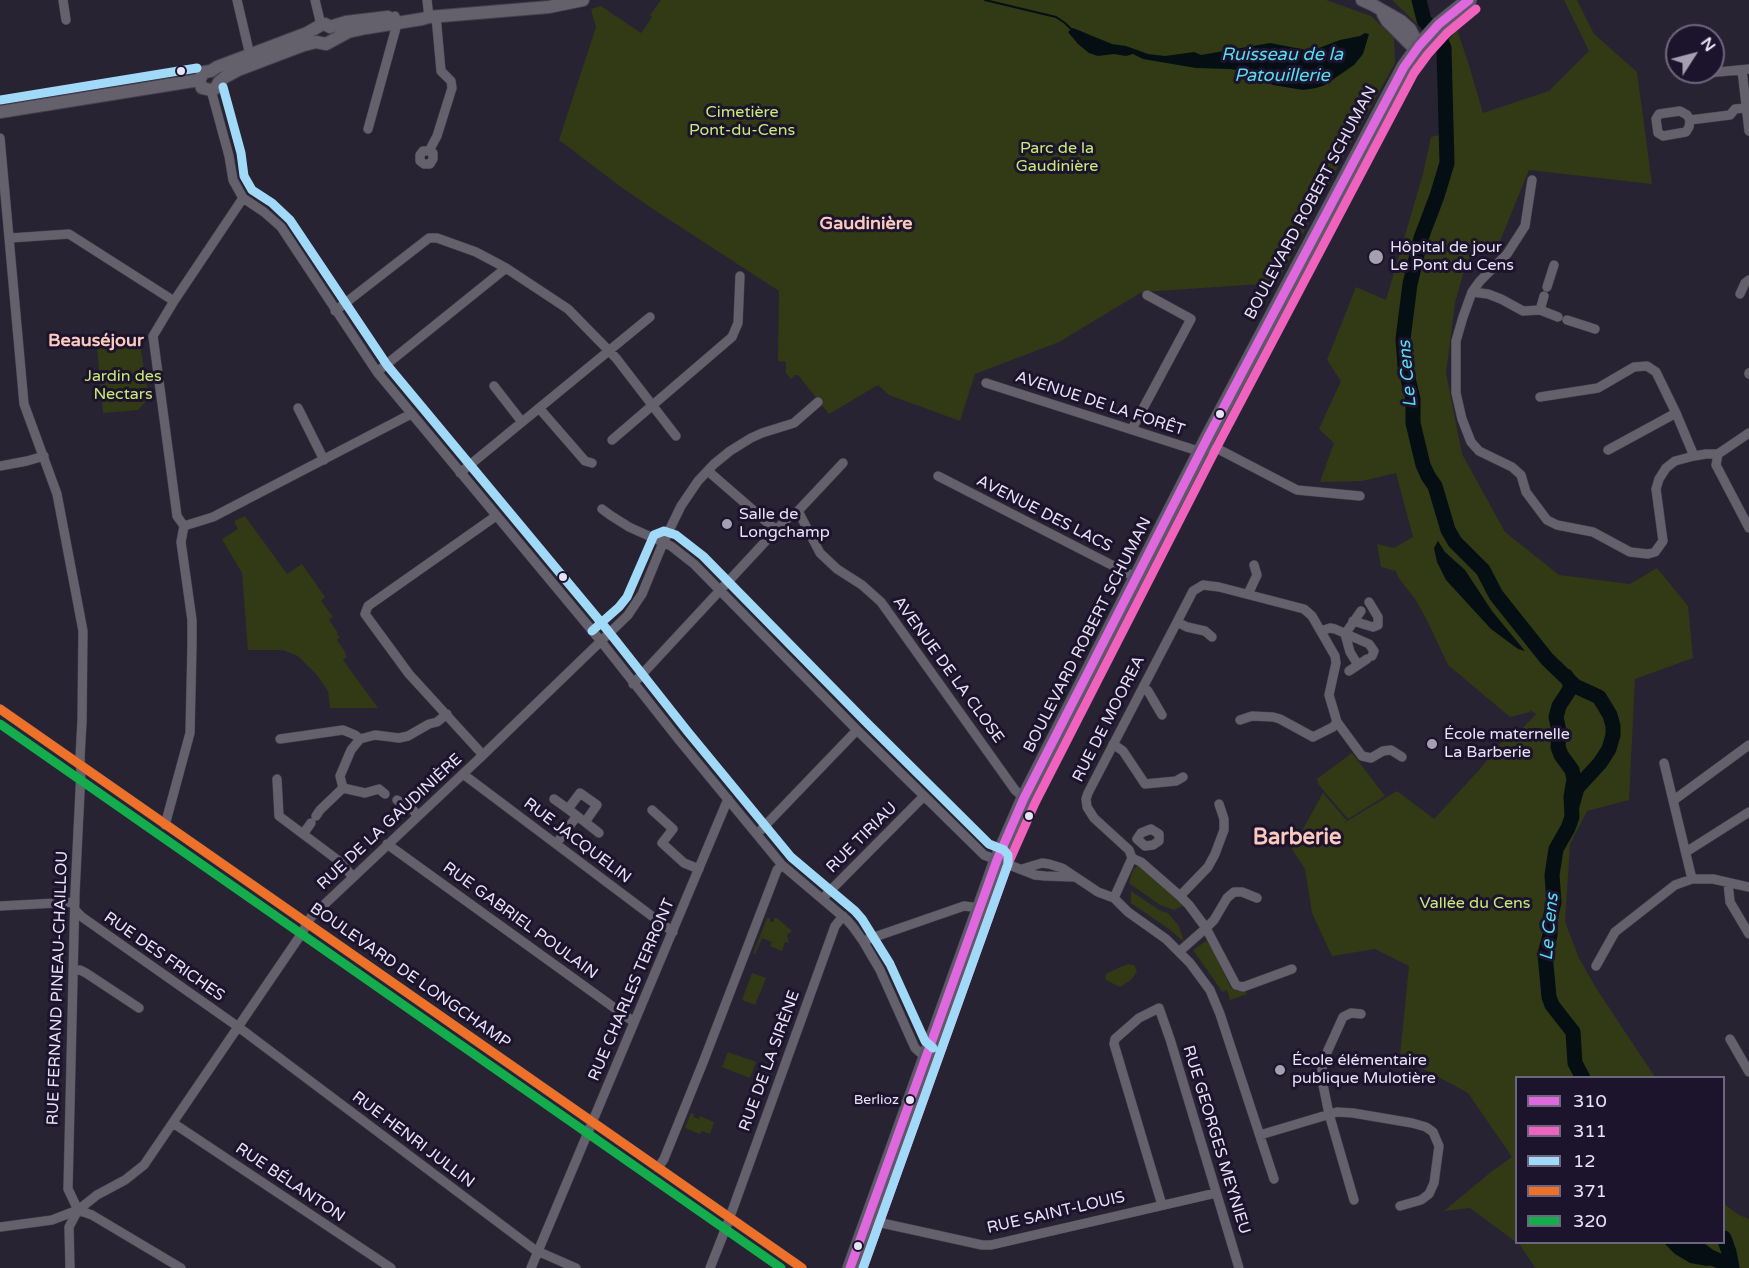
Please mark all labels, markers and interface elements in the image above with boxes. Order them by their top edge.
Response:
north arrow [1665,24,1725,84]
text: N [1696,34,1720,56]
water label: Ruisseau de la Patouillerie [1221,44,1343,86]
unlabelled marker [175,65,187,77]
street label: BOULEVARD ROBERT SCHUMAN [1241,83,1381,323]
park label: Cimetière Pont-du-Cens [689,103,795,141]
park label: Parc de la Gaudinière [1016,139,1098,177]
district label: Gaudinière [820,213,912,235]
place label: Hôpital de jour Le Pont du Cens [1390,238,1514,276]
marker: Hôpital de jour Le Pont du Cens [1367,248,1385,266]
district label: Beauséjour [48,330,144,352]
water label: Le Cens [1394,340,1422,408]
park label: Jardin des Nectars [84,367,162,405]
street label: AVENUE DE LA FORÊT [1013,368,1187,440]
unlabelled marker [1214,408,1226,420]
street label: AVENUE DES LACS [973,471,1115,557]
place label: Salle de Longchamp [739,505,830,543]
street label: BOULEVARD ROBERT SCHUMAN [1020,514,1156,756]
marker: Salle de Longchamp [720,517,734,531]
unlabelled marker [557,571,569,583]
street label: AVENUE DE LA CLOSE [888,593,1008,747]
street label: RUE DE MOOREA [1069,653,1149,785]
place label: École maternelle La Barberie [1444,725,1570,763]
marker: École maternelle La Barberie [1425,737,1439,751]
street label: RUE DE LA GAUDINIÈRE [314,750,466,894]
street label: RUE JACQUELIN [519,794,635,888]
street label: RUE TIRIAU [823,799,901,877]
unlabelled marker [1023,810,1035,822]
district label: Barberie [1253,825,1341,851]
street label: RUE FERNAND PINEAU-CHAILLOU [44,850,72,1126]
street label: RUE GABRIEL POULAIN [439,858,601,984]
water label: Le Cens [1536,893,1564,961]
park label: Vallée du Cens [1420,894,1530,914]
street label: RUE CHARLES TERRONT [585,896,679,1084]
street label: BOULEVARD DE LONGCHAMP [306,899,514,1053]
street label: RUE DES FRICHES [100,908,228,1006]
street label: RUE DE LA SIRÈNE [736,988,804,1134]
street label: RUE GEORGES MEYNIEU [1178,1043,1254,1237]
place label: École élémentaire publique Mulotière [1292,1051,1436,1089]
marker: École élémentaire publique Mulotière [1273,1063,1287,1077]
legend [1515,1076,1725,1244]
street label: RUE HENRI JULLIN [348,1088,478,1192]
text: 310 [1573,1090,1607,1112]
place label: Berlioz [854,1092,899,1108]
marker: Berlioz [904,1094,916,1106]
text: 311 [1573,1120,1607,1142]
street label: RUE BÉLANTON [232,1139,348,1227]
text: 12 [1573,1150,1596,1172]
text: 371 [1573,1180,1607,1202]
street label: RUE SAINT-LOUIS [985,1188,1127,1238]
text: 320 [1573,1210,1607,1232]
unlabelled marker [852,1240,864,1252]

